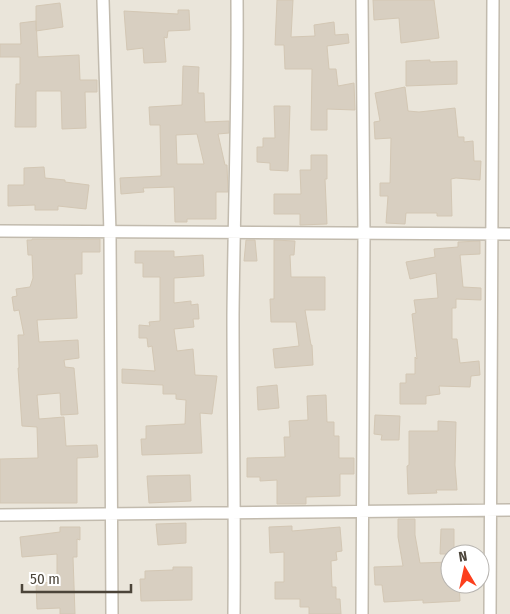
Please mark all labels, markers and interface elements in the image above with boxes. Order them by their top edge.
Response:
north arrow [440,544,490,594]
text: N [458,548,469,566]
scale bar [22,562,131,594]
text: 50 m [30,570,60,588]

